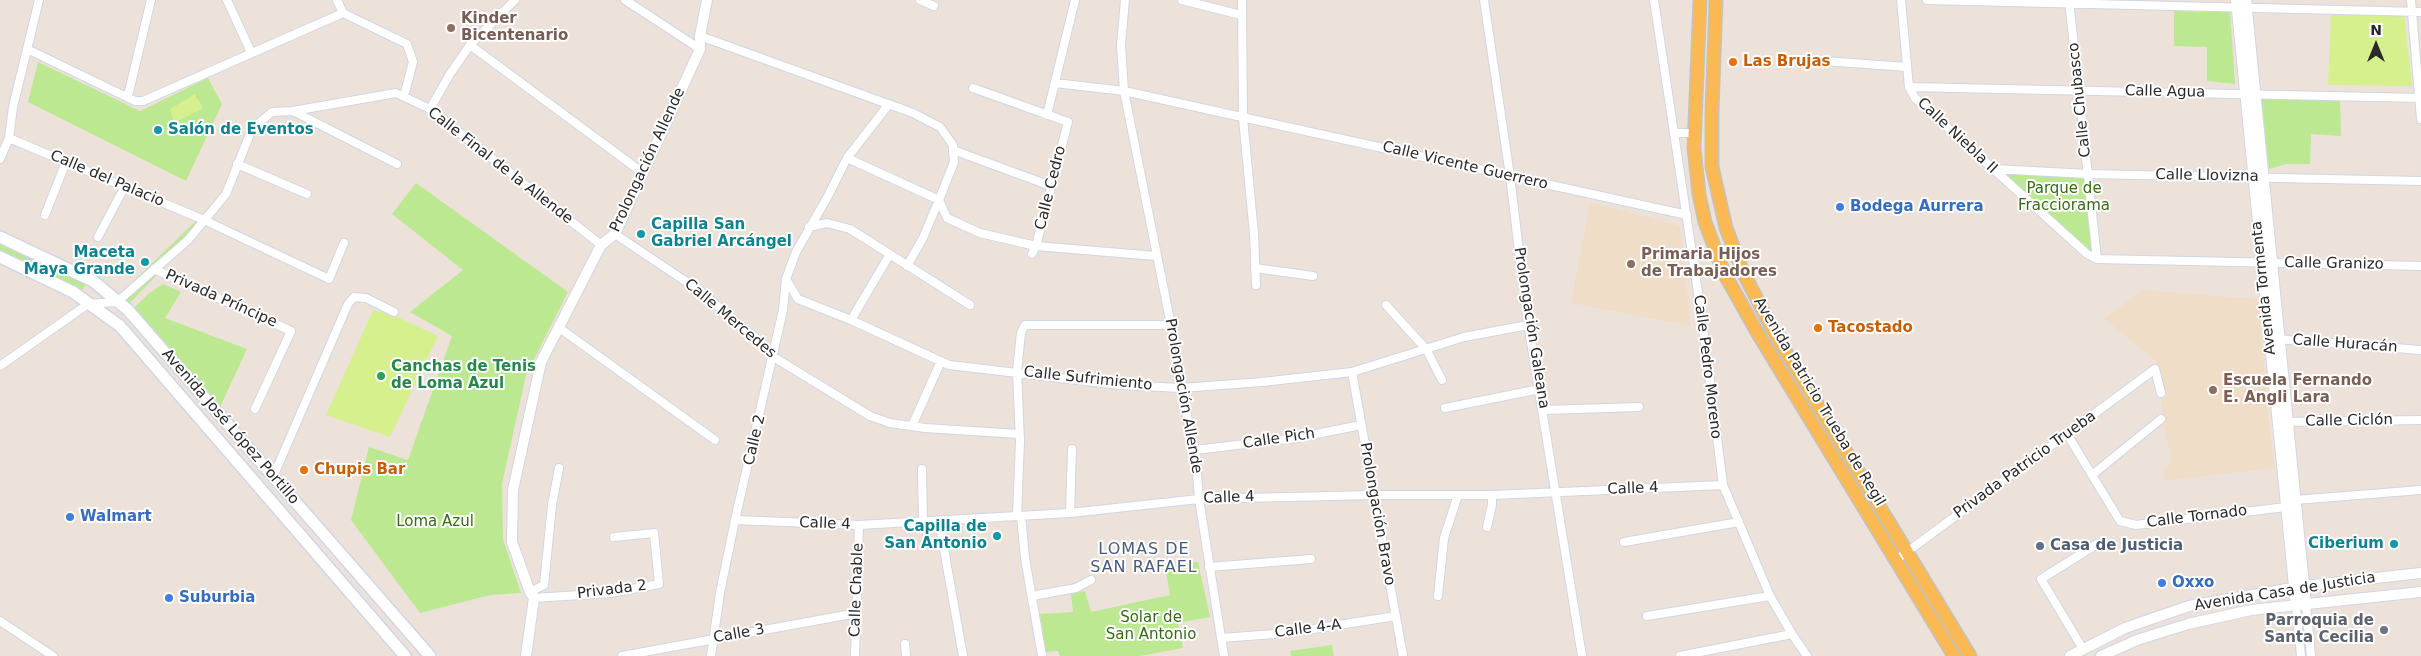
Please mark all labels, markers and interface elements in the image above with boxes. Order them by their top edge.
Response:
place label: Kinder Bicentenario [461,10,568,45]
north arrow [2351,20,2401,70]
marker: Kinder Bicentenario [445,22,457,34]
text: N [2370,22,2382,38]
street label: Calle Chubasco [2065,42,2095,158]
place label: Las Brujas [1743,53,1831,71]
marker: Las Brujas [1727,56,1739,68]
street label: Calle Agua [2125,82,2205,102]
street label: Prolongación Allende [607,85,689,235]
street label: Calle Niebla II [1913,94,2001,178]
street label: Calle Final de la Allende [424,104,576,228]
place label: Salón de Eventos [168,121,314,139]
marker: Salón de Eventos [152,124,164,136]
street label: Calle Vicente Guerrero [1380,138,1550,194]
street label: Calle Cedro [1032,144,1070,232]
street label: Calle del Palacio [47,147,167,211]
street label: Calle Llovizna [2155,166,2259,186]
park label: Parque de Fracciorama [2018,180,2110,215]
place label: Bodega Aurrera [1850,198,1984,216]
marker: Bodega Aurrera [1834,201,1846,213]
place label: Capilla San Gabriel Arcángel [651,216,792,251]
street label: Avenida Tormenta [2248,220,2280,356]
marker: Capilla San Gabriel Arcángel [635,228,647,240]
place label: Maceta Maya Grande [24,244,135,279]
street label: Prolongación Galeana [1509,246,1553,410]
place label: Primaria Hijos de Trabajadores [1641,246,1777,281]
street label: Calle Granizo [2284,254,2384,274]
marker: Maceta Maya Grande [139,256,151,268]
marker: Primaria Hijos de Trabajadores [1625,258,1637,270]
street label: Privada Príncipe [162,266,280,332]
street label: Calle Mercedes [681,275,779,363]
street label: Calle Pedro Moreno [1689,294,1725,440]
street label: Avenida Patricio Trueba de Regil [1749,294,1889,510]
street label: Prolongación Allende [1160,317,1206,475]
place label: Tacostado [1828,319,1913,337]
marker: Tacostado [1812,322,1824,334]
street label: Calle Huracán [2292,331,2398,357]
street label: Avenida José López Portillo [158,346,302,508]
place label: Canchas de Tenis de Loma Azul [391,358,536,393]
street label: Calle Sufrimiento [1023,363,1153,395]
marker: Canchas de Tenis de Loma Azul [375,370,387,382]
place label: Escuela Fernando E. Angli Lara [2223,372,2372,407]
marker: Escuela Fernando E. Angli Lara [2207,384,2219,396]
street label: Privada Patricio Trueba [1950,407,2100,523]
street label: Calle Ciclón [2305,411,2393,431]
street label: Calle 2 [740,413,770,467]
street label: Calle Pich [1242,425,1316,453]
street label: Prolongación Bravo [1356,441,1398,587]
place label: Chupis Bar [314,461,405,479]
marker: Chupis Bar [298,464,310,476]
street label: Calle 4 [1607,479,1659,499]
street label: Calle 4 [1203,488,1255,508]
street label: Calle Tornado [2146,502,2248,532]
place label: Walmart [80,508,152,526]
marker: Walmart [64,511,76,523]
park label: Loma Azul [396,513,474,531]
street label: Calle 4 [799,514,851,534]
place label: Capilla de San Antonio [884,518,987,553]
marker: Capilla de San Antonio [991,530,1003,542]
place label: Ciberium [2308,535,2384,553]
place label: Casa de Justicia [2050,537,2183,555]
marker: Ciberium [2388,538,2400,550]
district label: LOMAS DE SAN RAFAEL [1089,540,1199,578]
marker: Casa de Justicia [2034,540,2046,552]
street label: Calle Chable [846,543,868,637]
street label: Avenida Casa de Justicia [2193,569,2377,615]
place label: Oxxo [2172,574,2214,592]
street label: Privada 2 [576,577,648,603]
marker: Oxxo [2156,577,2168,589]
place label: Suburbia [179,589,255,607]
marker: Suburbia [163,592,175,604]
park label: Solar de San Antonio [1106,609,1196,644]
place label: Parroquia de Santa Cecilia [2264,612,2374,647]
street label: Calle 4-A [1274,616,1342,642]
street label: Calle 3 [712,621,766,647]
marker: Parroquia de Santa Cecilia [2378,624,2390,636]

